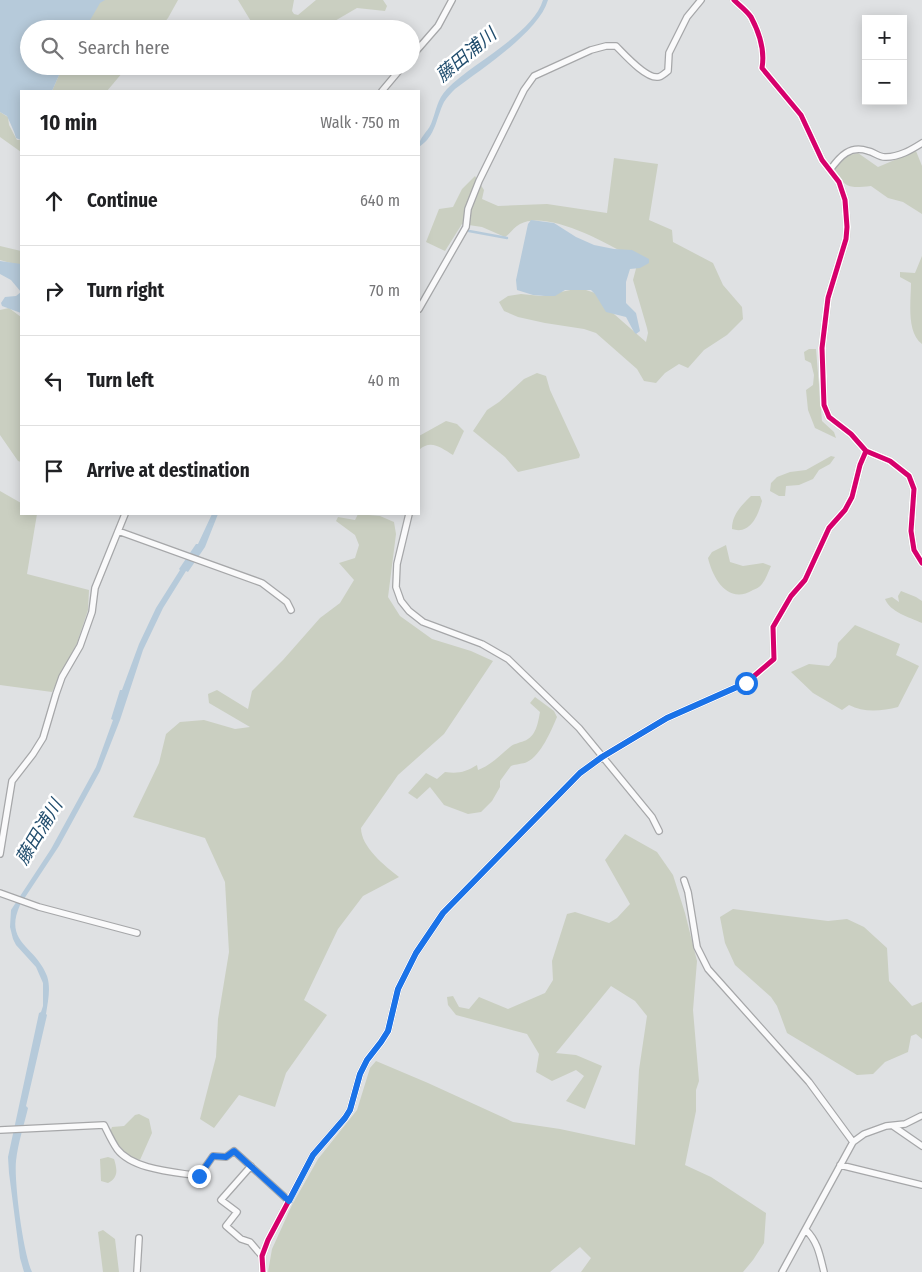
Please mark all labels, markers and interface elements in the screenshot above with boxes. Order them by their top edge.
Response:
map controls [862,15,907,105]
button: + [862,15,907,60]
search box [20,20,420,75]
water label: 藤田浦川 [431,22,502,87]
icon: search [38,34,66,62]
text: Search here [78,36,170,59]
button: − [862,60,907,105]
text: 10 min [40,110,97,136]
text: Walk · 750 m [320,113,400,132]
icon: ahead [40,187,68,215]
text: Continue [87,189,158,212]
text: 640 m [360,191,400,210]
icon: right [40,277,68,305]
text: Turn right [87,279,164,302]
text: 70 m [369,281,400,300]
icon: left [40,367,68,395]
text: Turn left [87,369,154,392]
text: 40 m [368,371,400,390]
icon: arrive [40,457,68,485]
text: Arrive at destination [87,459,250,482]
route start [735,672,758,695]
water label: 藤田浦川 [11,794,68,869]
route end [188,1165,211,1188]

